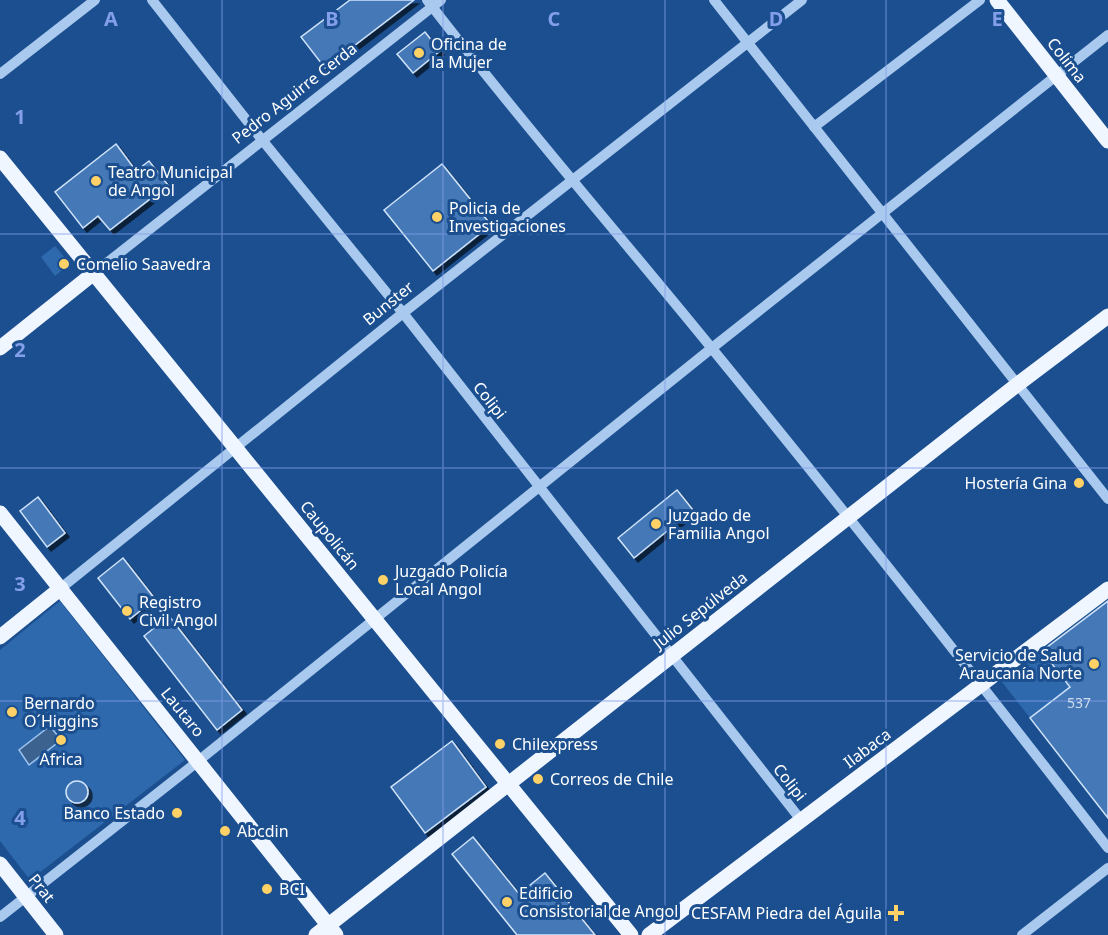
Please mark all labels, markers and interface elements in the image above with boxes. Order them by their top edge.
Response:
text: A [104,5,118,32]
text: B [325,5,339,32]
text: C [548,5,561,32]
text: D [769,5,783,32]
text: E [991,5,1003,32]
place label: Oficina de la Mujer [431,33,507,73]
street label: Colima [1042,33,1092,87]
street label: Pedro Aguirre Cerda [227,37,361,149]
marker: Oficina de la Mujer [412,46,426,60]
text: 1 [14,103,26,130]
place label: Teatro Municipal de Angol [108,161,233,201]
marker: Teatro Municipal de Angol [89,174,103,188]
place label: Policia de Investigaciones [449,197,566,237]
marker: Policia de Investigaciones [430,210,444,224]
place label: Comelio Saavedra [76,253,211,275]
marker: Comelio Saavedra [57,257,71,271]
street label: Bunster [358,276,418,330]
text: 2 [14,336,26,363]
street label: Colipi [468,377,512,423]
place label: Hostería Gina [964,472,1067,494]
marker: Hostería Gina [1072,476,1086,490]
street label: Caupolicán [295,496,365,574]
place label: Juzgado de Familia Angol [666,504,770,544]
marker: Juzgado de Familia Angol [649,517,663,531]
place label: Juzgado Policía Local Angol [393,560,508,600]
street label: Julio Sepúlveda [647,566,752,655]
text: 3 [14,570,26,597]
marker: Juzgado Policía Local Angol [376,573,390,587]
place label: Registro Civil Angol [139,591,218,631]
marker: Registro Civil Angol [120,604,134,618]
place label: Servicio de Salud Araucanía Norte [955,644,1082,684]
marker: Servicio de Salud Araucanía Norte [1087,657,1101,671]
street label: Lautaro [156,683,210,741]
place label: Bernardo O´Higgins [24,692,98,732]
house number: 537 [1067,693,1091,712]
marker: Bernardo O´Higgins [5,705,19,719]
street label: Ilabaca [839,723,895,773]
marker: Africa [54,733,68,747]
place label: Chilexpress [512,733,598,755]
marker: Chilexpress [493,737,507,751]
place label: Africa [39,748,83,770]
street label: Colipi [768,759,812,805]
place label: Correos de Chile [550,768,674,790]
marker: Correos de Chile [531,772,545,786]
place label: Banco Estado [63,802,165,824]
text: 4 [14,804,26,831]
marker: Banco Estado [170,806,184,820]
place label: Abcdin [237,820,289,842]
marker: Abcdin [218,824,232,838]
street label: Prat [24,869,60,907]
place label: BCI [279,878,305,900]
marker: BCI [260,882,274,896]
place label: Edificio Consistorial de Angol [519,882,678,922]
marker: Edificio Consistorial de Angol [500,895,514,909]
place label: CESFAM Piedra del Águila [691,902,882,924]
marker: CESFAM Piedra del Águila [887,904,905,922]

